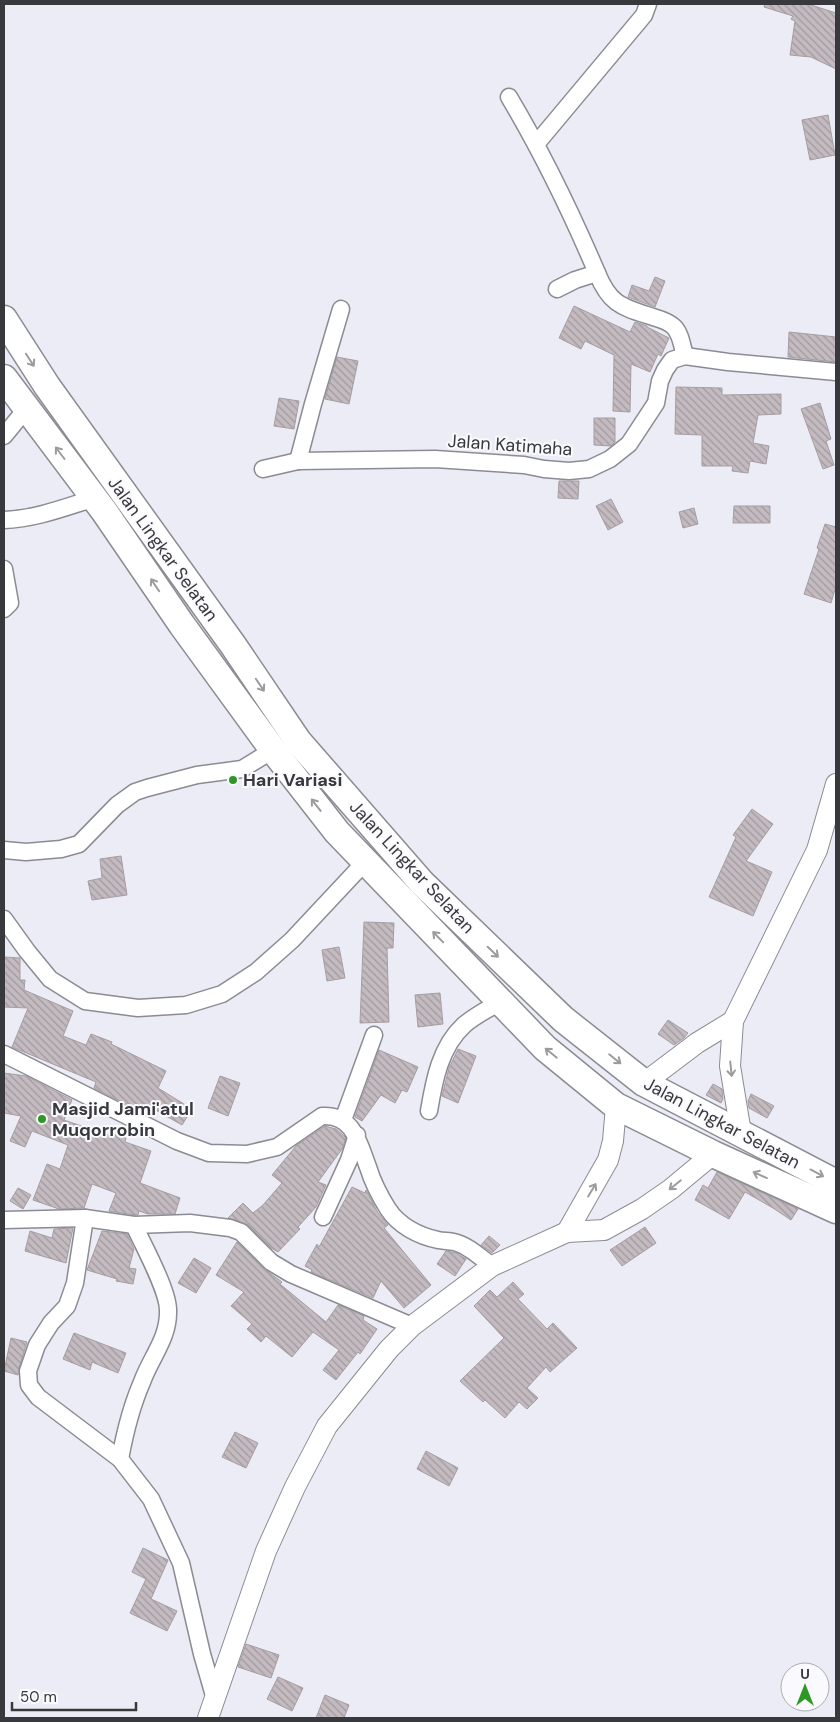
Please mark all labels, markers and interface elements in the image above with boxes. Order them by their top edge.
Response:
one-way arrow [26,352,36,366]
street label: Jalan Katimaha [447,429,573,461]
one-way arrow [55,447,66,460]
street label: Jalan Lingkar Selatan [102,472,224,626]
one-way arrow [150,578,160,592]
one-way arrow [255,678,265,692]
place label: Hari Variasi [243,768,342,792]
marker: Hari Variasi [227,774,239,786]
street label: Jalan Lingkar Selatan [344,795,480,939]
one-way arrow [311,798,322,811]
one-way arrow [431,931,444,943]
one-way arrow [487,946,500,958]
one-way arrow [545,1048,558,1059]
one-way arrow [608,1053,621,1064]
one-way arrow [726,1061,736,1077]
street label: Jalan Lingkar Selatan [640,1072,804,1174]
place label: Masjid Jami'atul Muqorrobin [52,1097,194,1142]
marker: Masjid Jami'atul Muqorrobin [36,1113,48,1125]
one-way arrow [809,1169,824,1178]
one-way arrow [753,1170,768,1179]
one-way arrow [669,1180,682,1191]
one-way arrow [588,1184,598,1198]
north arrow [780,1662,830,1712]
text: U [800,1665,810,1683]
scale bar [12,1680,136,1712]
text: 50 m [20,1687,57,1707]

